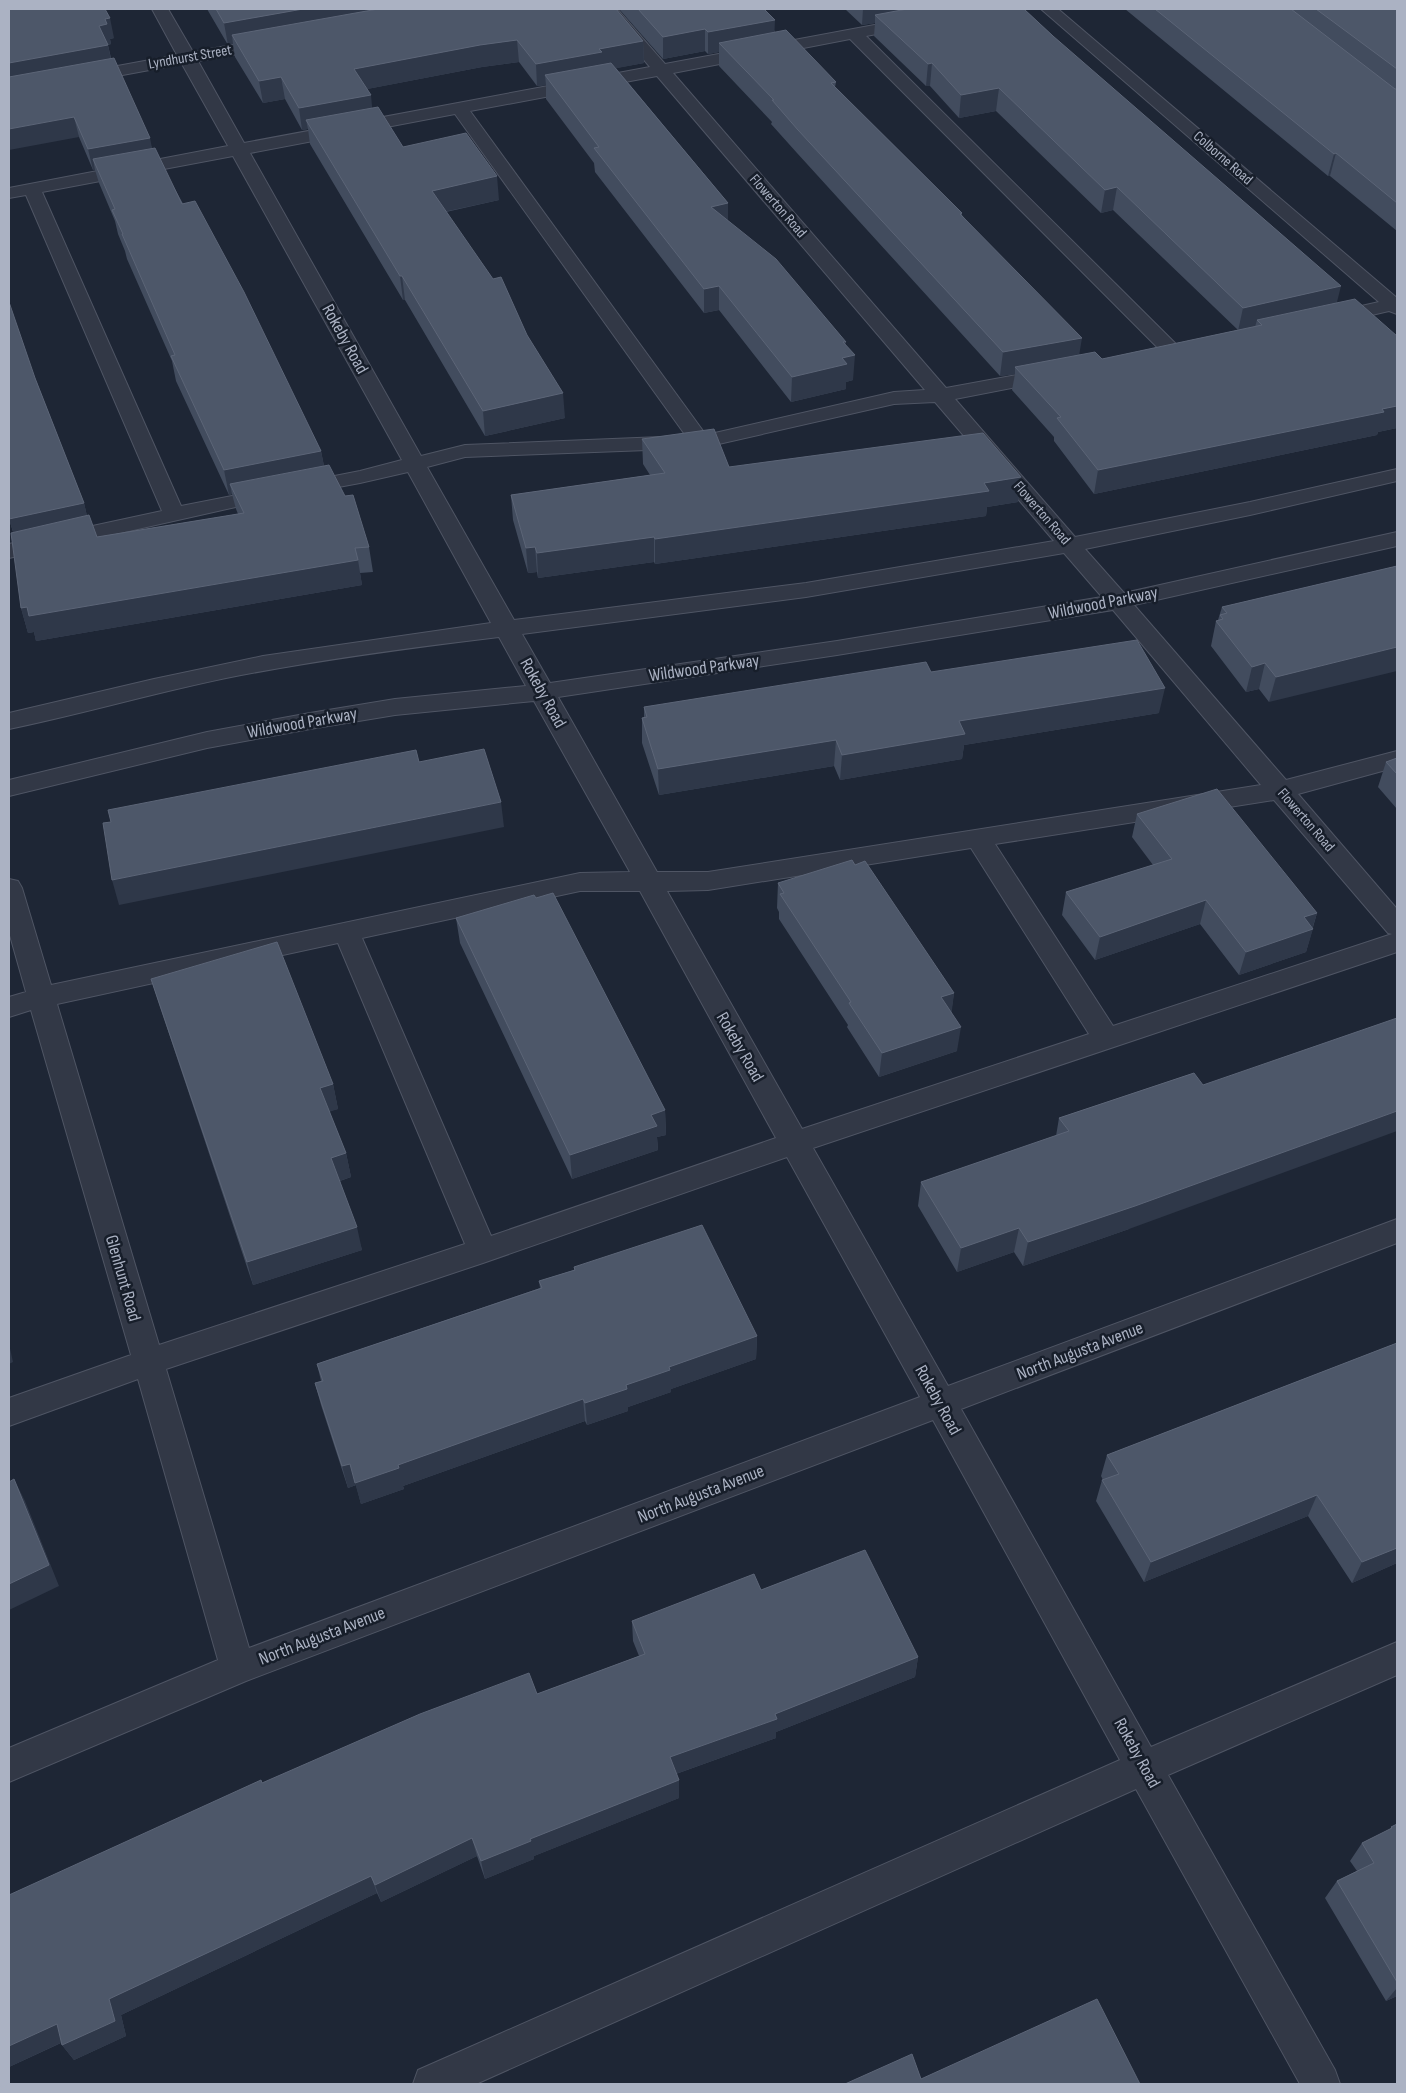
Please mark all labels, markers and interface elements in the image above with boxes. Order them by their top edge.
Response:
street label: Lyndhurst Street [147,40,234,74]
street label: Colborne Road [1189,127,1257,189]
street label: Flowerton Road [745,170,811,242]
street label: Rokeby Road [317,300,373,378]
street label: Flowerton Road [1009,477,1075,549]
street label: Wildwood Parkway [1046,582,1160,624]
street label: Wildwood Parkway [647,650,761,686]
street label: Rokeby Road [515,654,571,732]
street label: Wildwood Parkway [245,703,359,743]
street label: Flowerton Road [1273,784,1339,856]
street label: Rokeby Road [712,1009,768,1085]
street label: Glenhunt Road [101,1232,145,1324]
street label: North Augusta Avenue [1014,1317,1146,1385]
street label: Rokeby Road [910,1361,966,1439]
street label: North Augusta Avenue [635,1460,767,1528]
street label: North Augusta Avenue [256,1602,388,1670]
street label: Rokeby Road [1109,1714,1165,1792]

